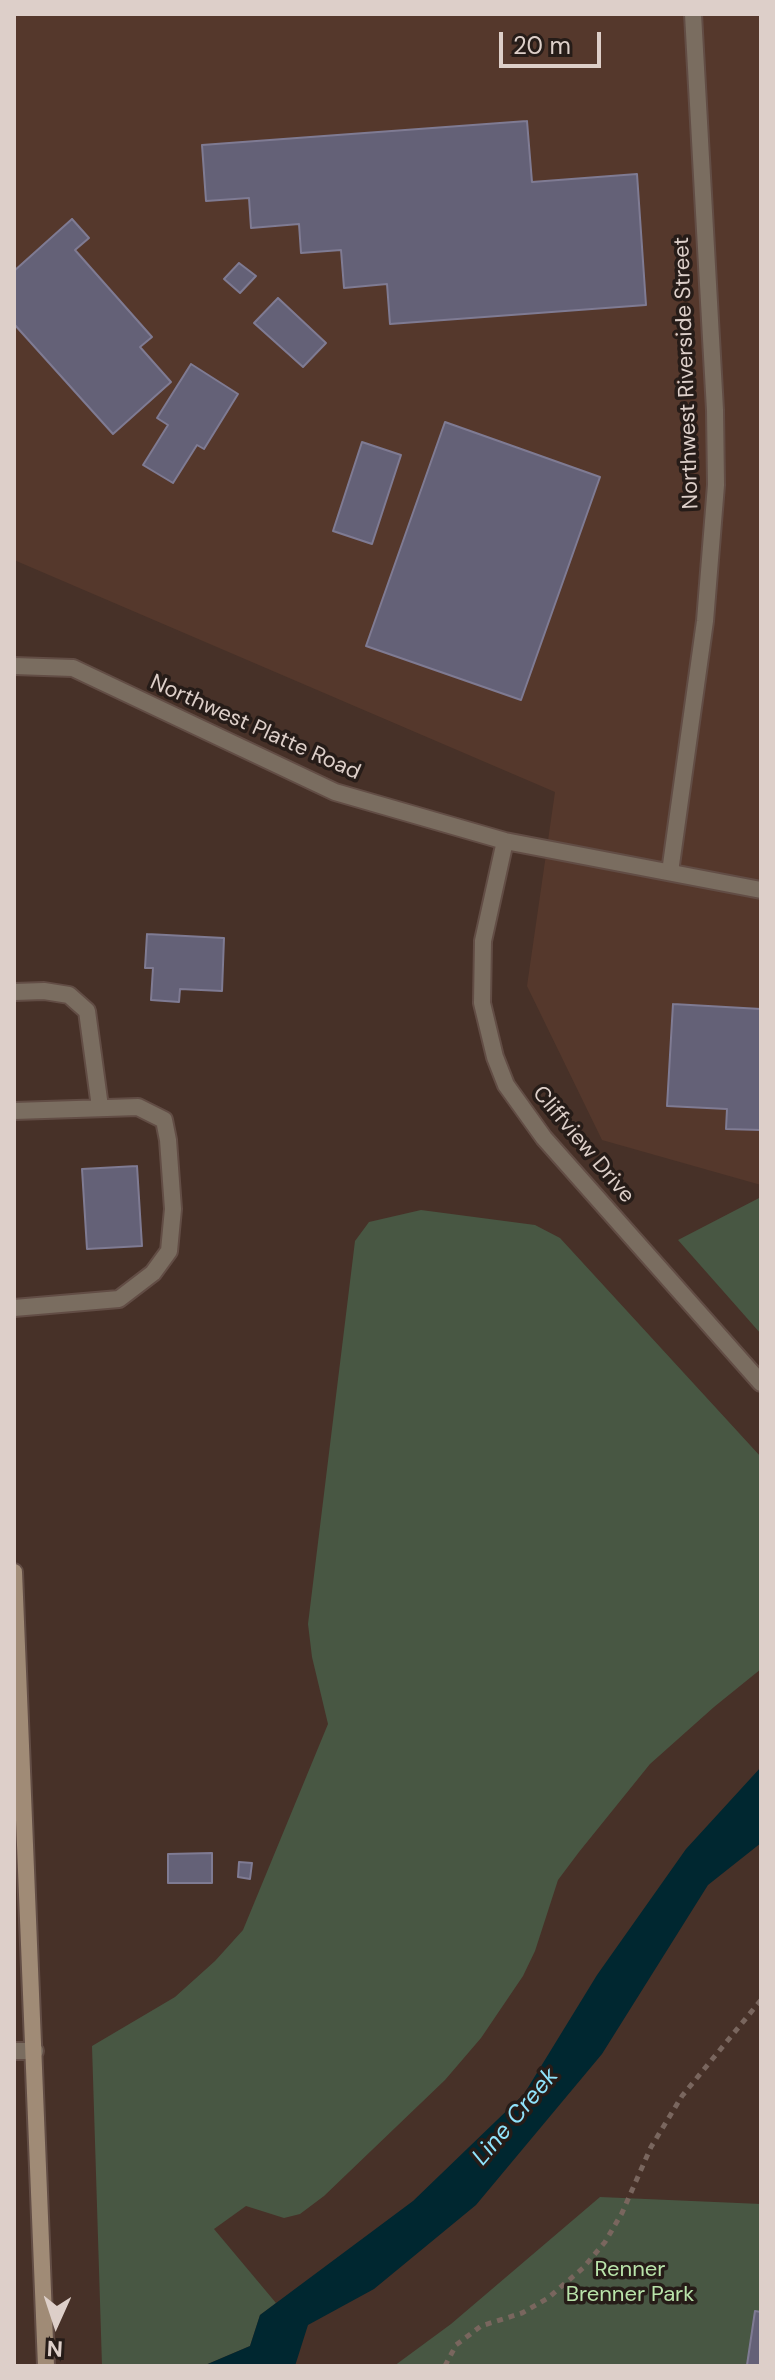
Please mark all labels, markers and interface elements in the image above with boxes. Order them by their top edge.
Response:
scale bar [503,16,605,66]
text: 20 m [513,30,571,61]
street label: Northwest Riverside Street [669,236,705,510]
street label: Northwest Platte Road [146,670,364,786]
street label: Cliffview Drive [526,1081,640,1209]
water label: Line Creek [467,2062,565,2172]
park label: Renner Brenner Park [566,2257,694,2308]
north arrow [16,2284,96,2364]
text: N [46,2334,63,2363]

